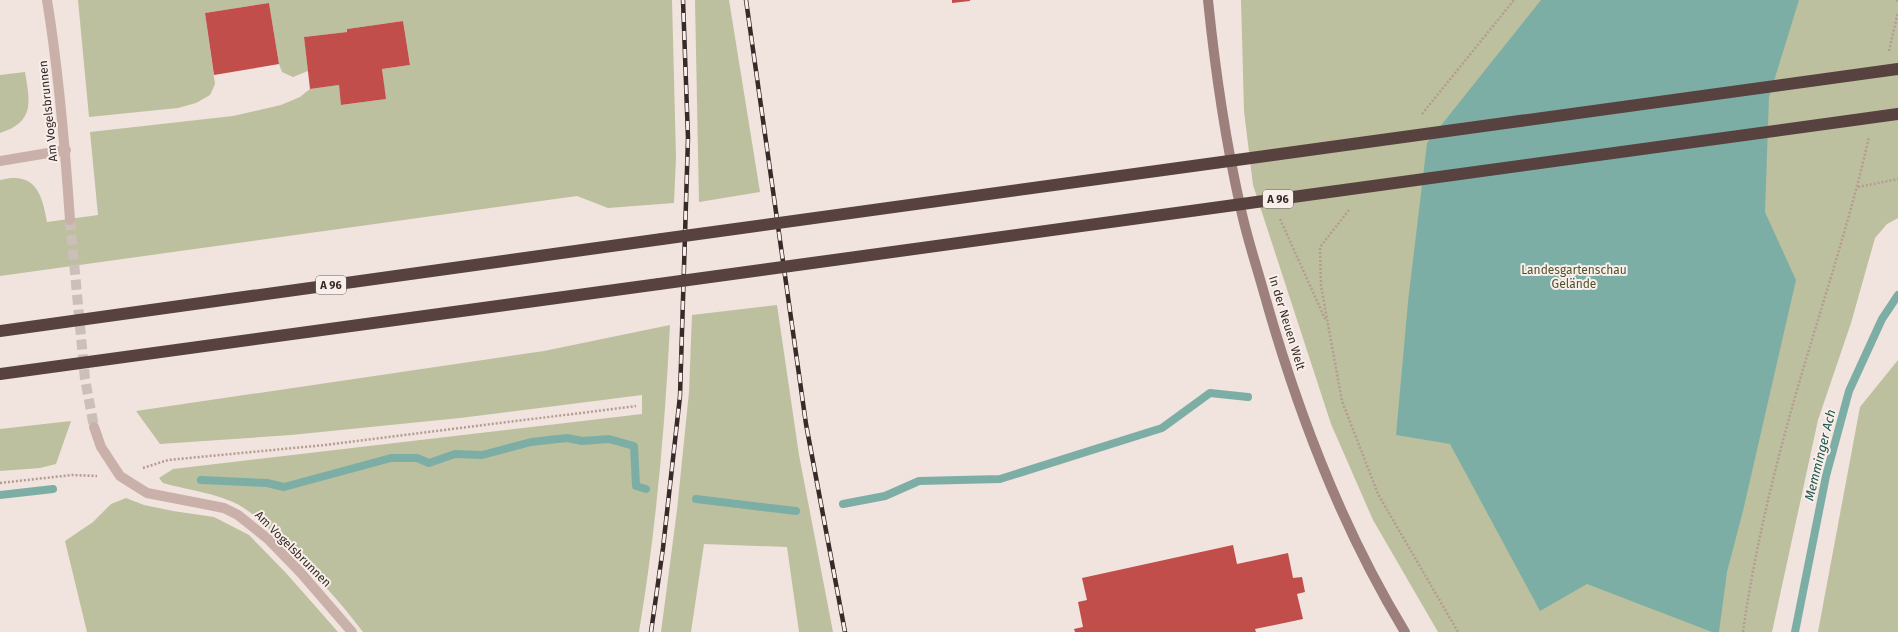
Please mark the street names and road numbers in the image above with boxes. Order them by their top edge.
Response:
street label: Am Vogelsbrunnen [36,60,60,162]
road number: A 96 [1263,190,1293,208]
street label: In der Neuen Welt [1266,274,1308,373]
road number: A 96 [316,276,346,294]
street label: Am Vogelsbrunnen [252,508,334,590]

